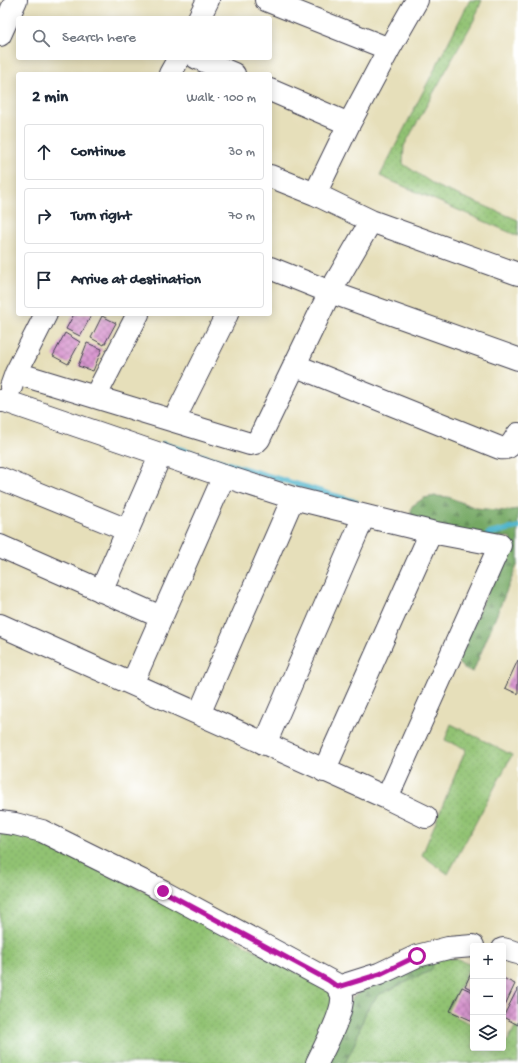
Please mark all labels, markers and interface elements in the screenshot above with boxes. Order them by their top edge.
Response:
search box [16,16,272,60]
icon: search [30,27,52,49]
text: Search here [62,29,136,47]
text: 2 min [32,88,68,108]
text: Walk · 100 m [187,91,256,106]
icon: ahead [33,141,55,163]
text: Continue [71,143,125,161]
text: 30 m [229,145,255,160]
icon: right [33,205,55,227]
text: Turn right [71,207,131,225]
text: 70 m [229,209,255,224]
icon: arrive [33,269,55,291]
text: Arrive at destination [71,271,201,289]
route end [154,882,172,900]
map controls [470,943,506,1051]
button: + [470,943,506,979]
route start [408,947,426,965]
button: − [470,979,506,1015]
button: layers [470,1015,506,1051]

